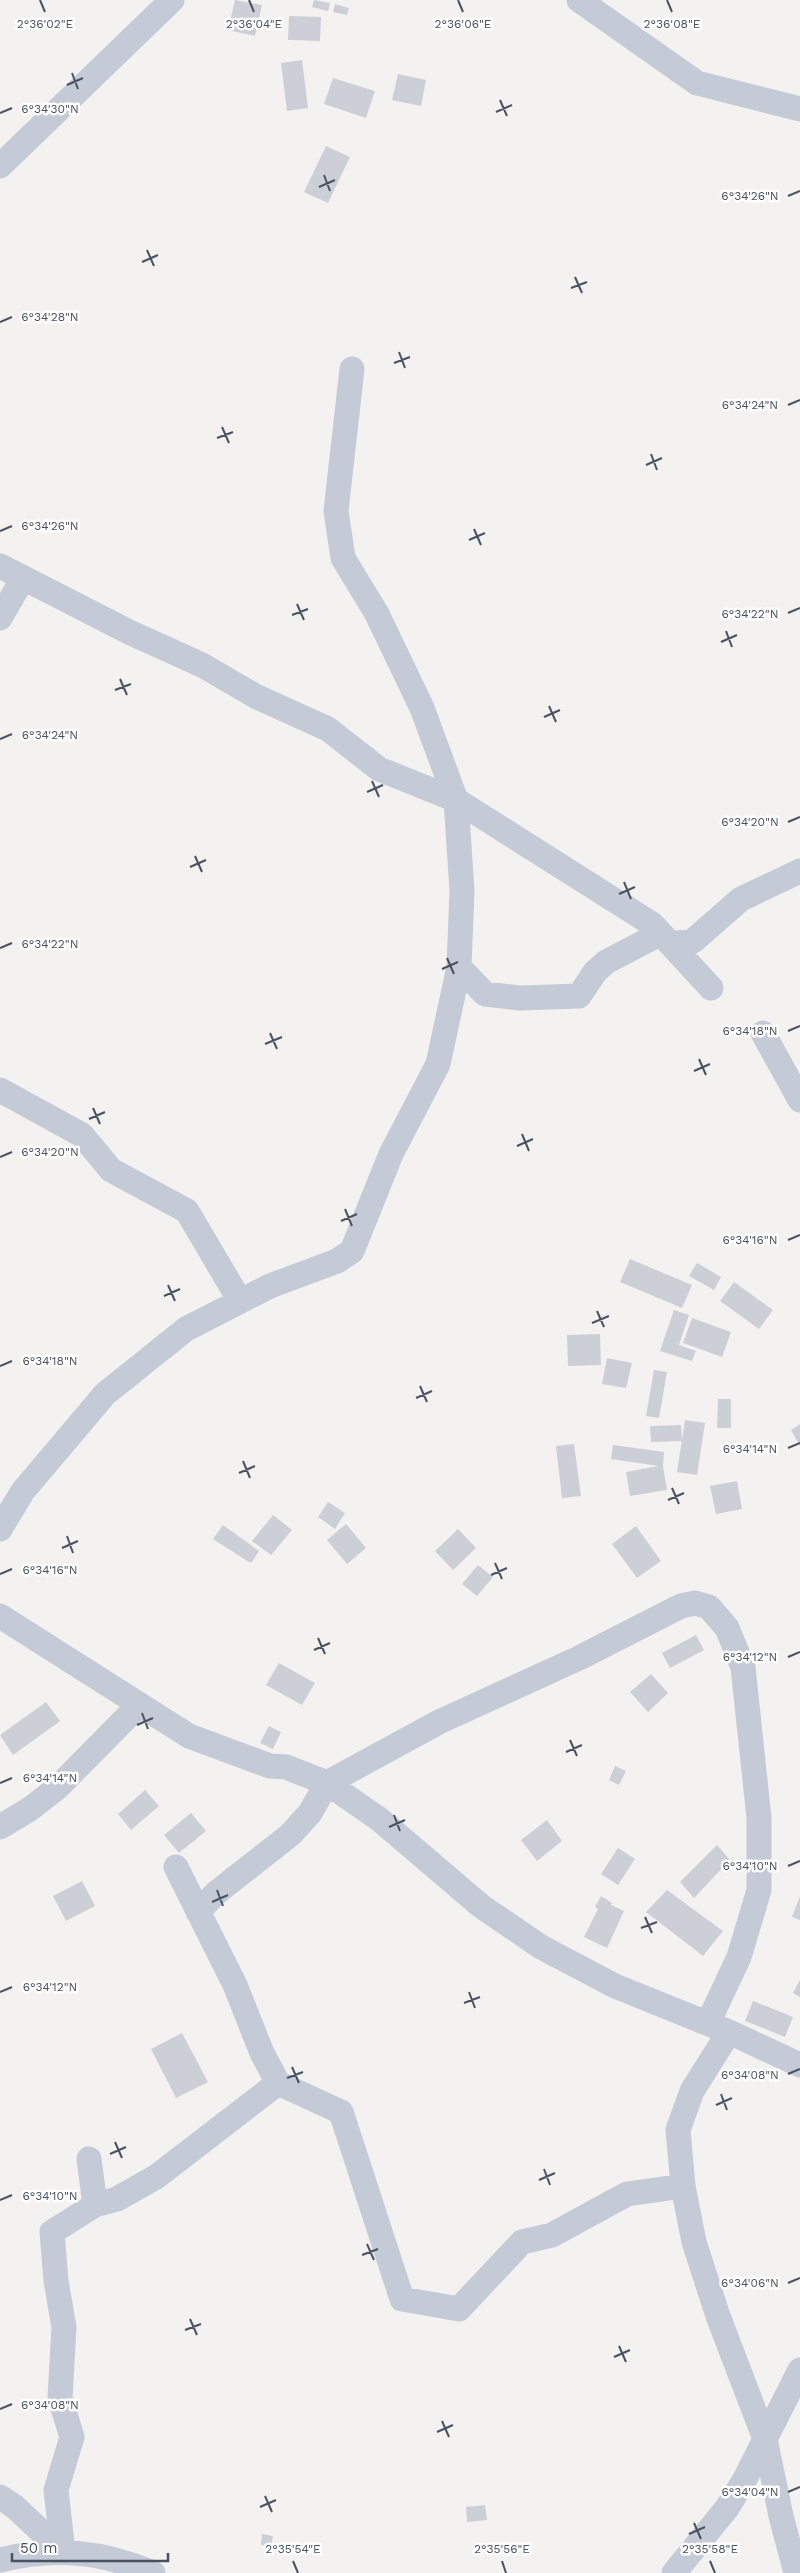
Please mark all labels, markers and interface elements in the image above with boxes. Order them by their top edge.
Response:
text: 2°36'02"E [17,17,74,31]
text: 2°36'04"E [226,17,282,31]
text: 2°36'06"E [435,17,492,31]
text: 2°36'08"E [644,17,701,31]
text: 6°34'30"N [21,102,79,116]
text: 6°34'26"N [721,189,779,203]
text: 6°34'28"N [21,310,79,324]
text: 6°34'24"N [722,398,778,412]
text: 6°34'26"N [21,519,79,533]
text: 6°34'22"N [722,607,779,621]
text: 6°34'24"N [22,728,78,742]
text: 6°34'20"N [721,815,779,829]
text: 6°34'22"N [22,937,79,951]
text: 6°34'18"N [722,1024,778,1038]
text: 6°34'20"N [21,1145,79,1159]
text: 6°34'16"N [723,1233,777,1247]
text: 6°34'18"N [22,1354,78,1368]
text: 6°34'14"N [723,1442,777,1456]
text: 6°34'16"N [23,1563,77,1577]
text: 6°34'12"N [723,1650,777,1664]
text: 6°34'14"N [23,1771,77,1785]
text: 6°34'10"N [722,1859,778,1873]
text: 6°34'12"N [23,1980,77,1994]
text: 6°34'08"N [721,2068,779,2082]
text: 6°34'10"N [22,2189,78,2203]
text: 6°34'06"N [721,2276,779,2290]
text: 6°34'08"N [21,2398,79,2412]
text: 6°34'04"N [721,2485,779,2499]
scale bar [12,2530,169,2562]
text: 50 m [20,2539,57,2557]
text: 2°35'54"E [265,2542,321,2556]
text: 2°35'56"E [474,2542,530,2556]
text: 2°35'58"E [682,2542,738,2556]

